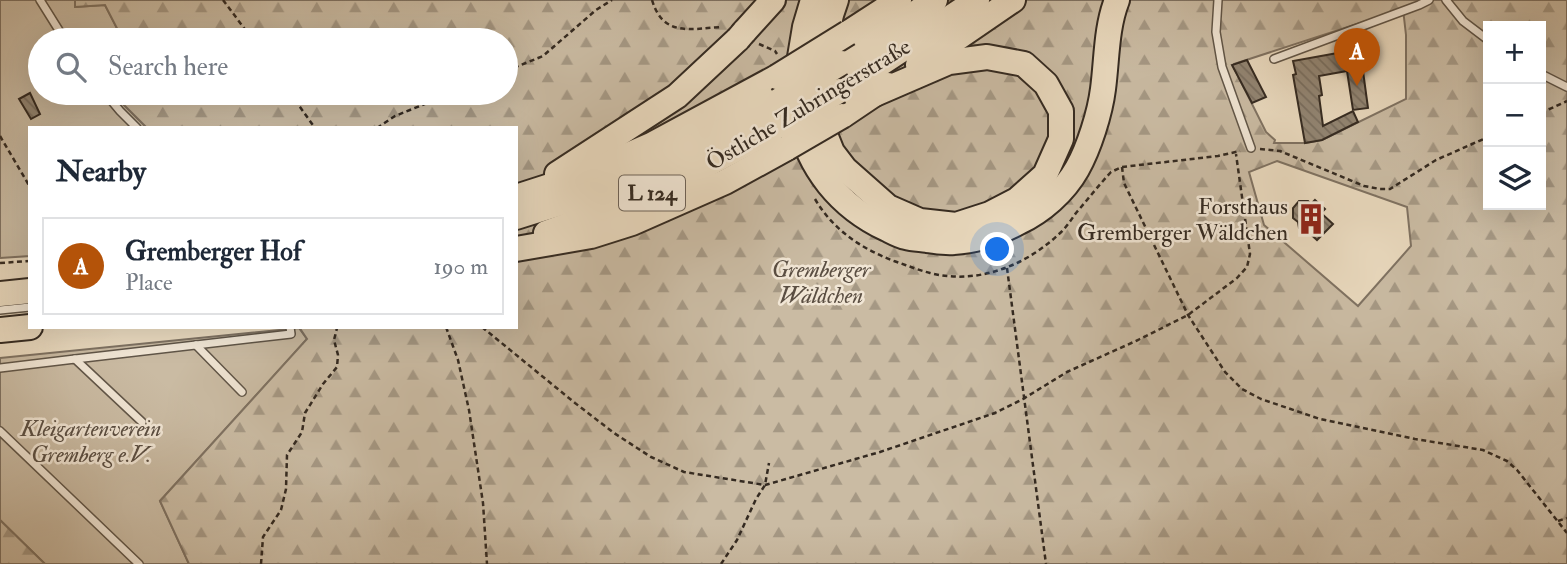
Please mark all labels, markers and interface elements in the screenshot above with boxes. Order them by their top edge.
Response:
map controls [1483,21,1546,210]
button: + [1483,21,1546,84]
search box [28,28,518,105]
pin: A [1334,28,1380,86]
street label: Östliche Zubringerstraße [701,32,916,177]
icon: search [52,48,90,86]
text: Search here [108,51,228,83]
button: − [1483,84,1546,147]
button: layers [1483,147,1546,210]
text: Nearby [56,153,146,190]
road number: L 124 [619,176,685,210]
place label: Forsthaus Gremberger Wäldchen [1077,192,1288,247]
building icon: Forsthaus Gremberger Wäldchen [1294,202,1328,236]
your location [980,232,1014,266]
text: Gremberger Hof [125,236,301,268]
text: A [74,252,88,281]
text: 190 m [434,252,488,281]
park label: Gremberger Wäldchen [772,255,872,310]
text: Place [125,268,173,297]
park label: Kleigartenverein Gremberg e.V. [20,414,162,469]

